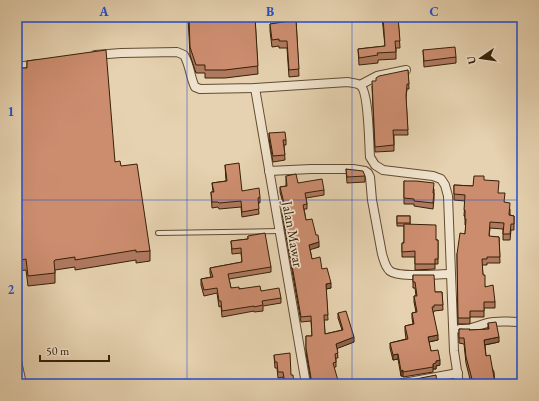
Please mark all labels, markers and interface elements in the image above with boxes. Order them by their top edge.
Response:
text: A [98,3,109,20]
text: B [266,3,274,20]
text: C [429,3,439,20]
north arrow [461,38,501,78]
text: U [463,54,479,66]
text: 1 [8,103,15,120]
street label: Jalan Mawar [278,199,308,269]
text: 2 [8,281,15,298]
scale bar [40,337,109,363]
text: 50 m [46,343,70,359]

